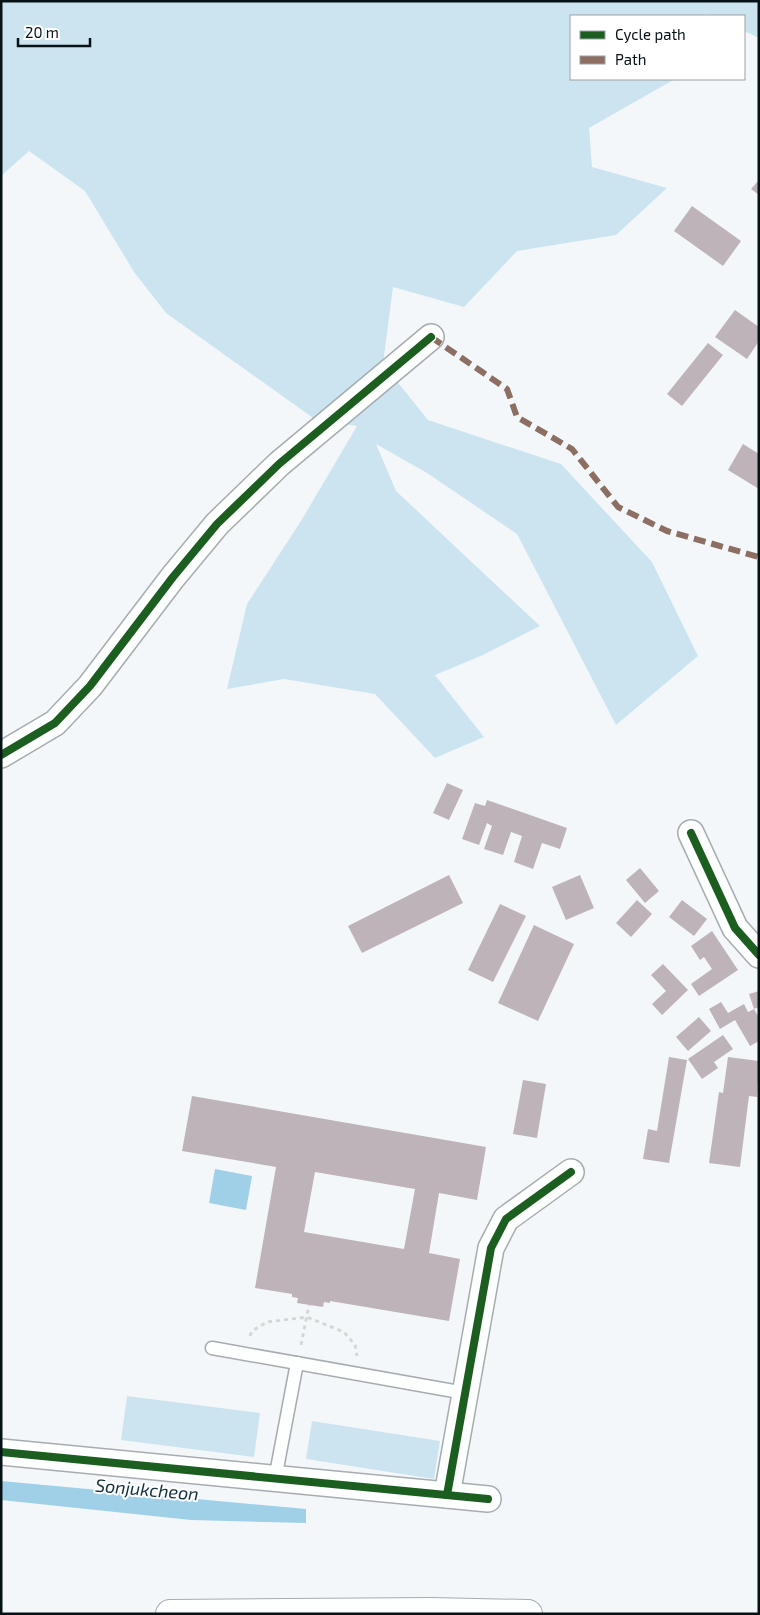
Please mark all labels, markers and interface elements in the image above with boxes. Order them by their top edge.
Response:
scale bar [18,15,90,47]
legend [570,15,745,80]
text: 20 m [25,23,59,41]
text: Cycle path [615,25,686,43]
text: Path [615,50,646,68]
water label: Sonjukcheon [94,1474,200,1504]

